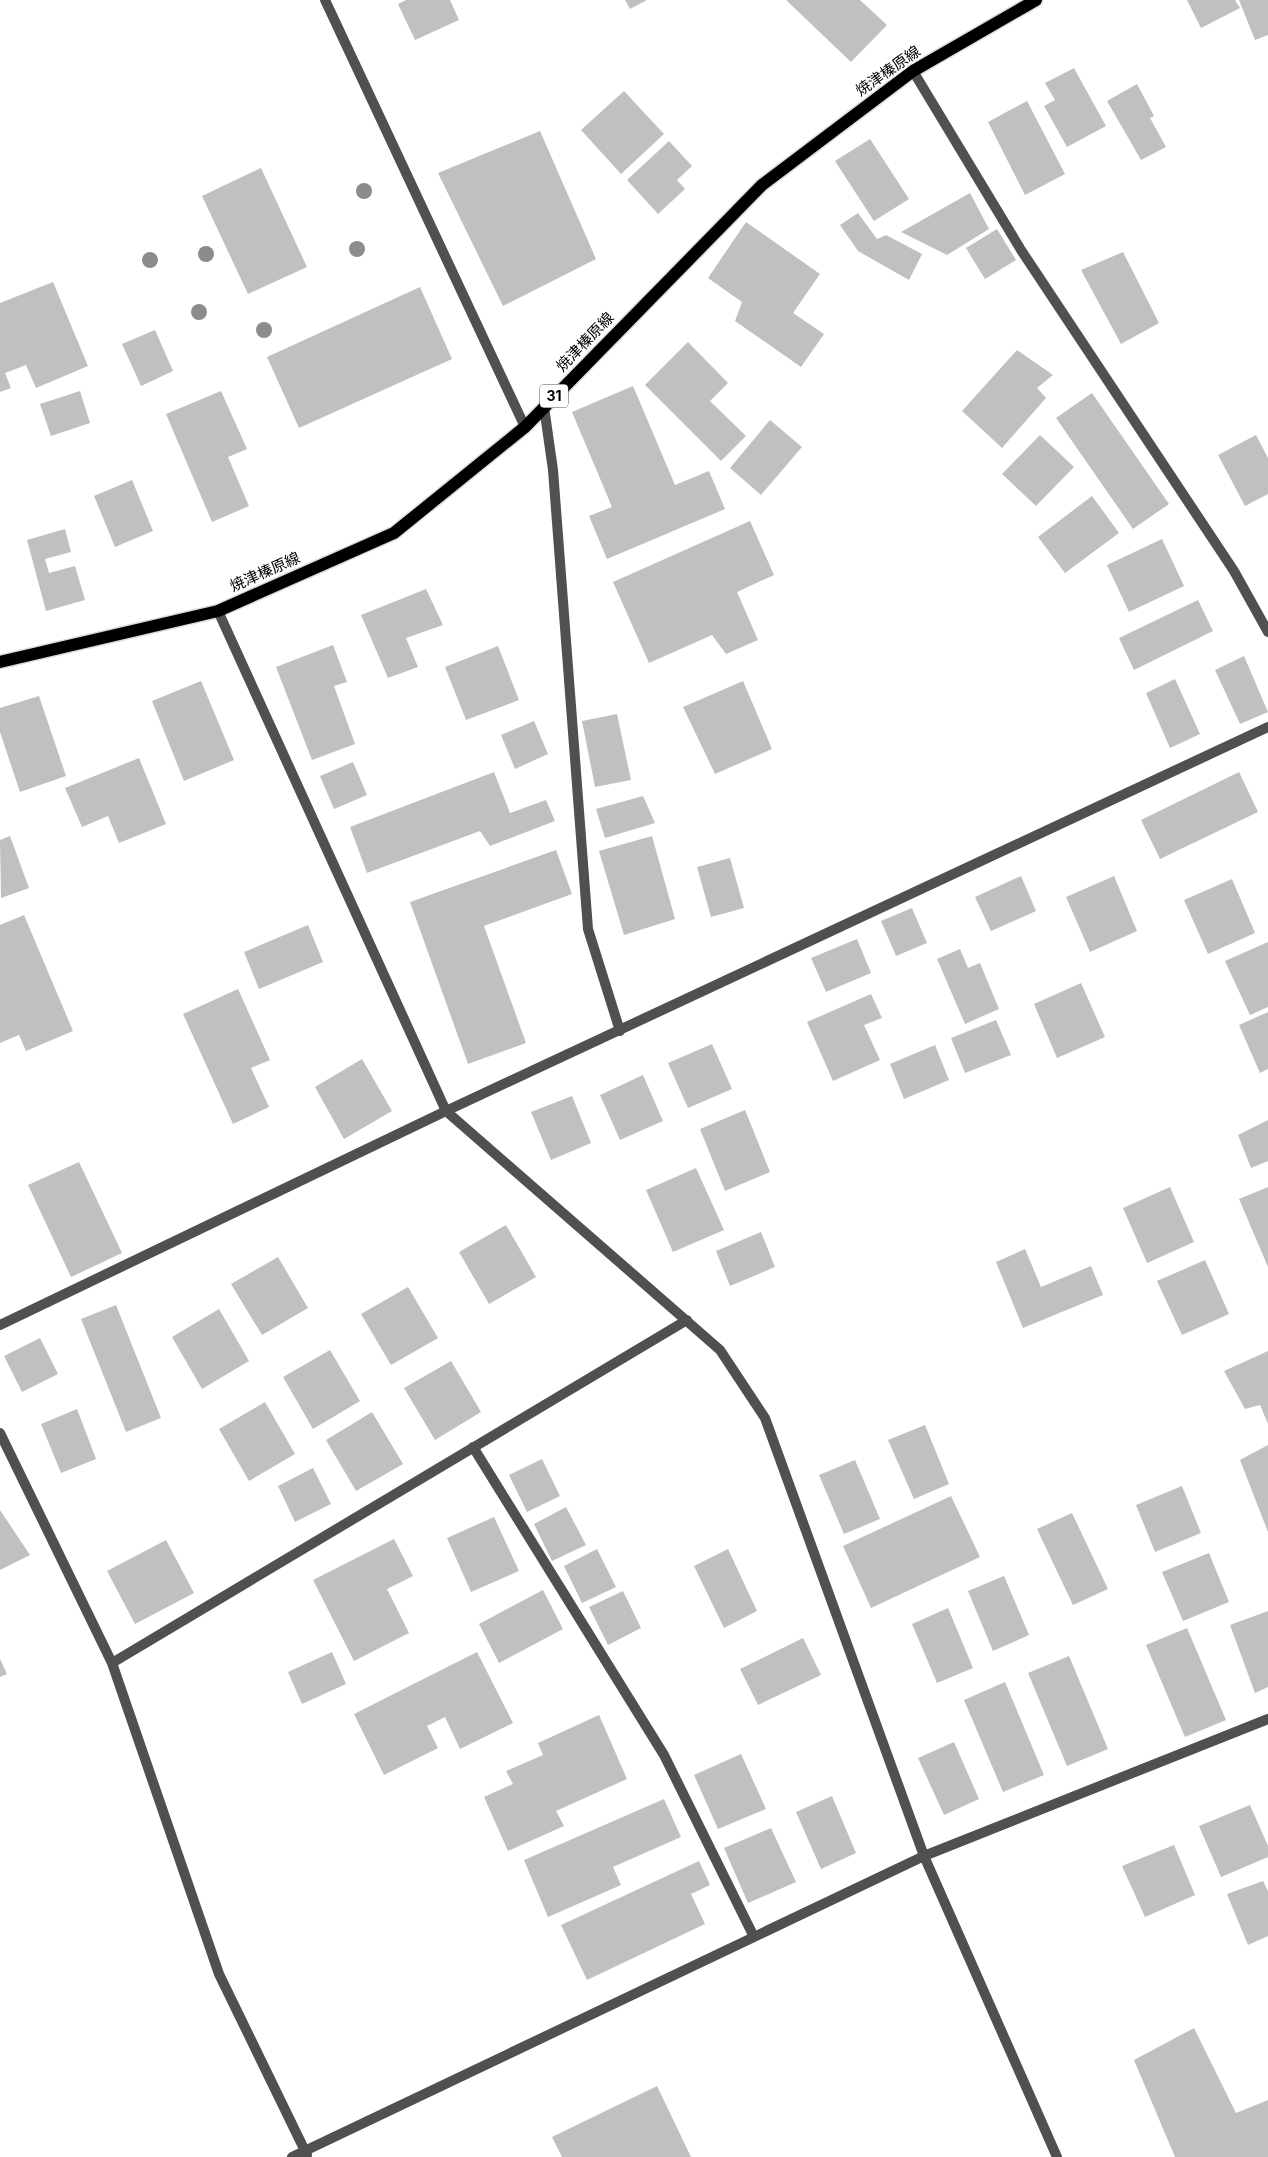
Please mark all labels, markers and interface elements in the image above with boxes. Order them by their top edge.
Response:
street label: 焼津榛原線 [852,41,924,100]
street label: 焼津榛原線 [552,308,618,375]
road number: 31 [540,384,568,408]
street label: 焼津榛原線 [227,548,303,595]

